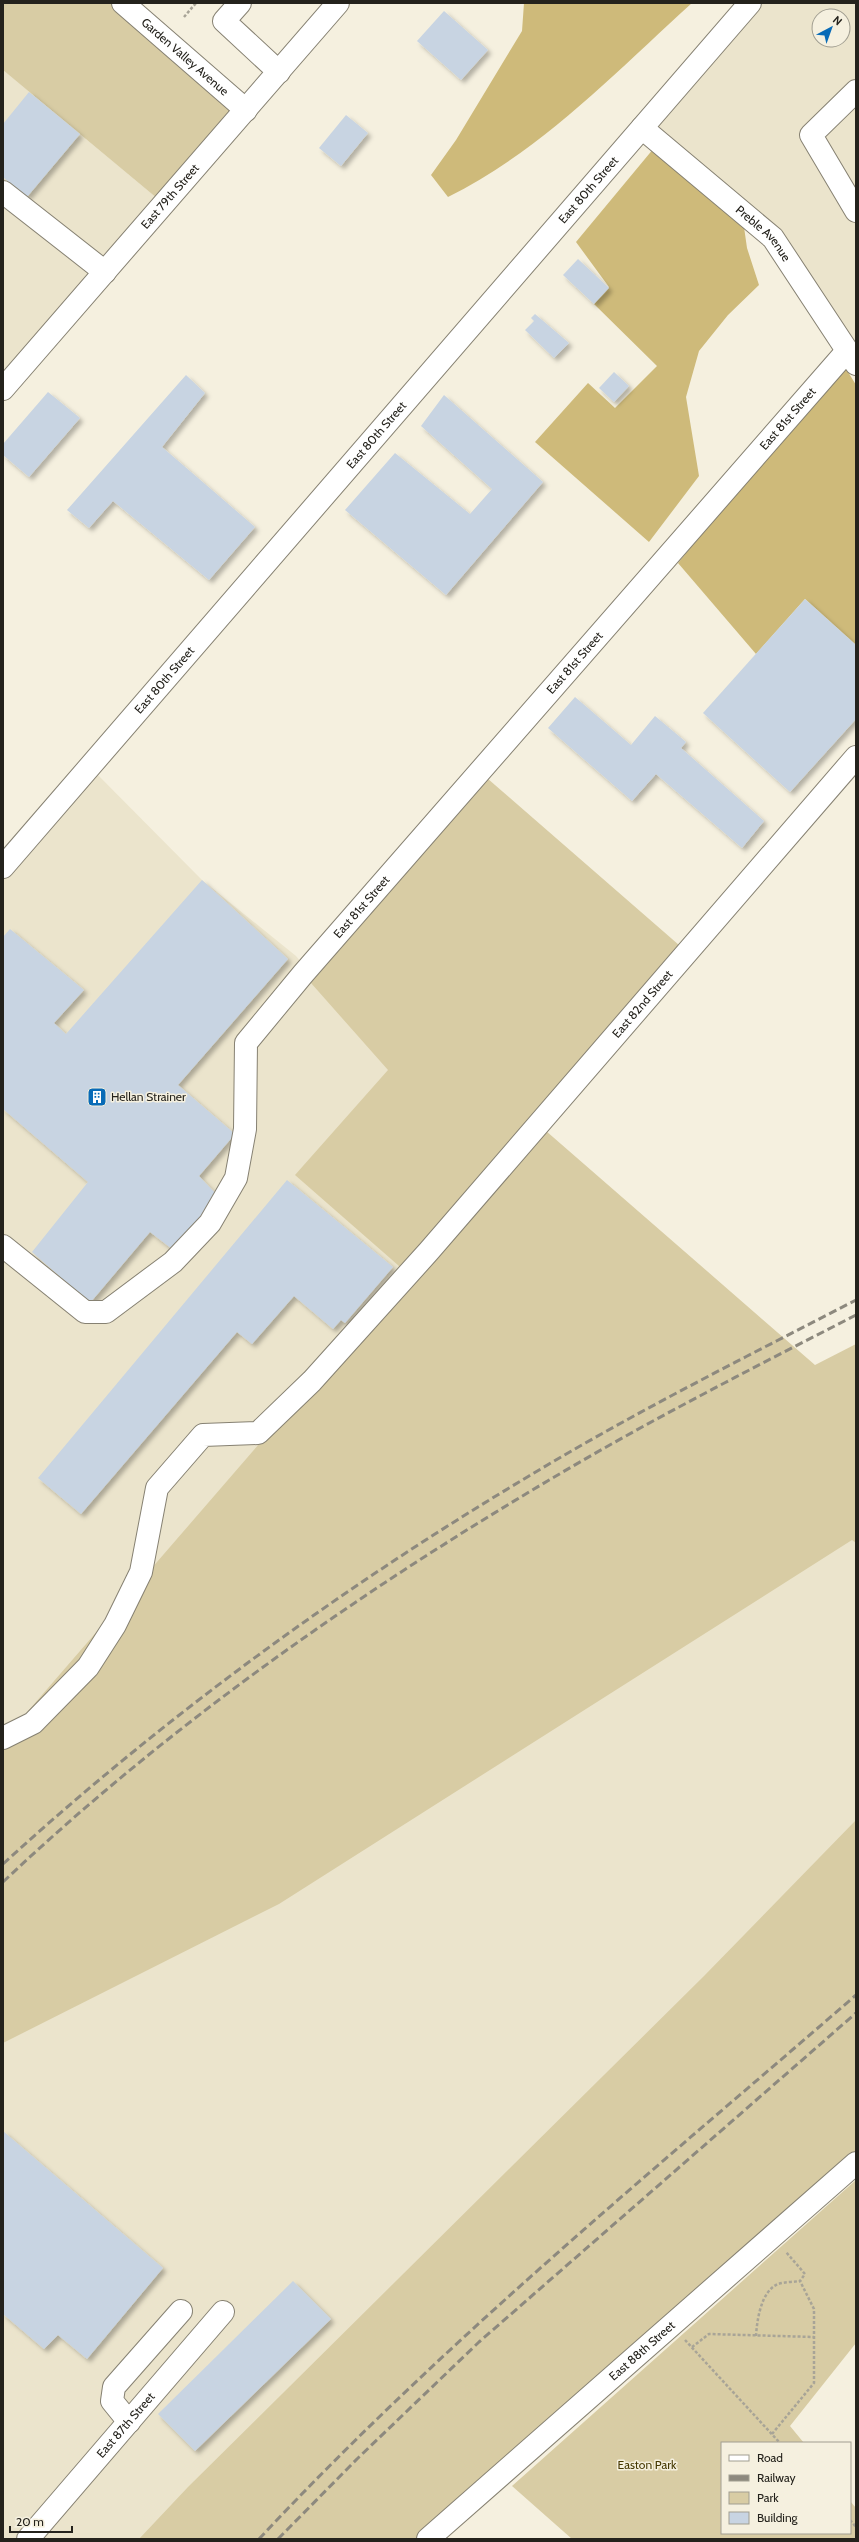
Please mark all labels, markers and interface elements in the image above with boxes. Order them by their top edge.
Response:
north arrow [811,8,851,48]
text: N [830,13,845,28]
street label: Garden Valley Avenue [138,14,232,99]
street label: East 80th Street [555,153,621,226]
street label: East 79th Street [138,161,202,232]
street label: Preble Avenue [733,202,794,264]
street label: East 81st Street [756,384,819,453]
street label: East 80th Street [343,398,409,471]
street label: East 81st Street [543,628,606,697]
street label: East 80th Street [131,643,197,716]
street label: East 81st Street [330,872,392,941]
street label: East 82nd Street [609,967,675,1041]
building icon: Hellan Strainer [86,1086,108,1108]
place label: Hellan Strainer [111,1089,186,1104]
street label: East 88th Street [606,2318,678,2383]
street label: East 87th Street [93,2389,158,2461]
legend [721,2442,851,2534]
text: Road [757,2450,783,2465]
park label: Easton Park [617,2457,677,2472]
text: Railway [757,2470,795,2485]
text: Park [757,2490,779,2505]
scale bar [10,2508,72,2534]
text: Building [757,2510,799,2525]
text: 20 m [16,2514,44,2529]

